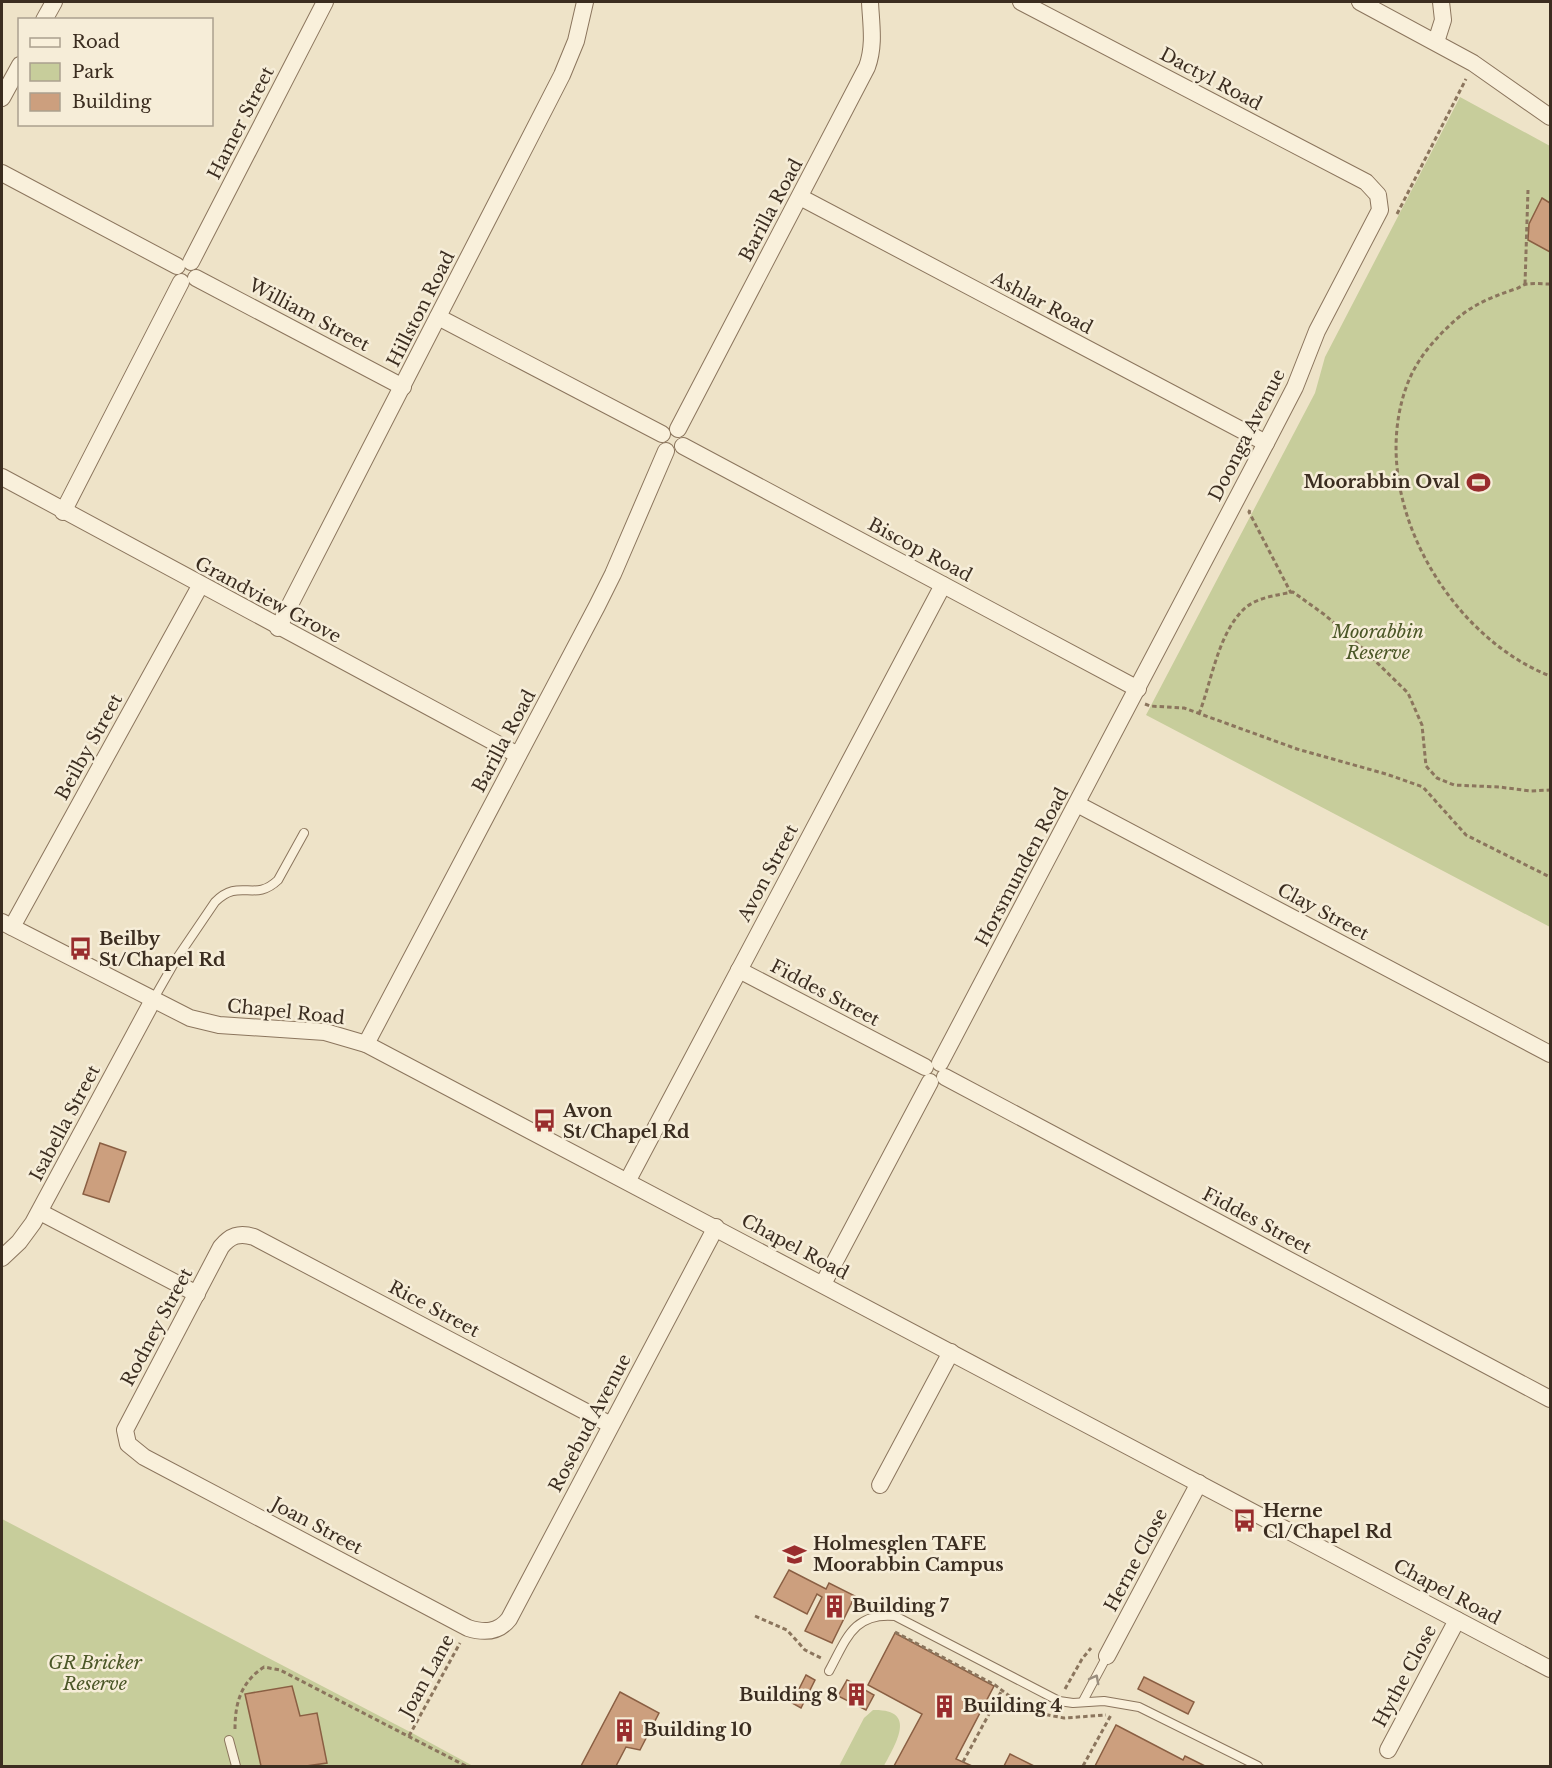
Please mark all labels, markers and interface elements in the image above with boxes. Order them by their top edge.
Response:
legend [18,18,213,126]
text: Road [72,31,120,53]
street label: Dactyl Road [1156,43,1266,115]
text: Park [72,61,114,83]
street label: Hamer Street [203,63,279,183]
text: Building [72,91,151,113]
street label: Barilla Road [735,155,807,265]
street label: Hillston Road [382,248,460,370]
street label: Ashlar Road [987,267,1096,339]
street label: William Street [244,273,373,356]
street label: Doonga Avenue [1204,365,1290,505]
sports icon: Moorabbin Oval [1465,469,1491,495]
place label: Moorabbin Oval [1303,471,1461,493]
street label: Biscop Road [864,513,976,587]
street label: Grandview Grove [191,552,345,648]
park label: Moorabbin Reserve [1331,621,1424,664]
street label: Barilla Road [468,686,540,796]
street label: Beilby Street [51,690,127,804]
street label: Horsmunden Road [971,784,1073,950]
street label: Avon Street [733,820,803,926]
street label: Clay Street [1274,879,1373,945]
place label: Beilby St/Chapel Rd [99,928,226,971]
bus stop icon: Beilby St/Chapel Rd [68,936,94,962]
street label: Fiddes Street [767,955,883,1031]
street label: Chapel Road [226,995,346,1029]
street label: Isabella Street [25,1061,105,1185]
place label: Avon St/Chapel Rd [562,1100,690,1143]
bus stop icon: Avon St/Chapel Rd [532,1108,558,1134]
street label: Fiddes Street [1199,1183,1315,1259]
street label: Chapel Road [738,1210,852,1284]
street label: Rodney Street [117,1264,197,1390]
street label: Rice Street [385,1276,483,1342]
street label: Rosebud Avenue [544,1350,636,1496]
street label: Joan Street [266,1492,367,1559]
place label: Herne Cl/Chapel Rd [1263,1500,1393,1543]
street label: Herne Close [1100,1505,1172,1615]
bus stop icon: Herne Cl/Chapel Rd [1232,1508,1258,1534]
place label: Holmesglen TAFE Moorabbin Campus [813,1533,1004,1576]
school or university icon: Holmesglen TAFE Moorabbin Campus [782,1541,808,1567]
street label: Chapel Road [1390,1555,1504,1629]
building icon: Building 7 [821,1593,847,1619]
place label: Building 7 [852,1595,950,1617]
street label: Hythe Close [1369,1621,1441,1731]
street label: Joan Lane [394,1631,459,1723]
park label: GR Bricker Reserve [48,1652,142,1695]
one-way arrow [1088,1674,1099,1685]
building icon: Building 8 [843,1682,869,1708]
place label: Building 8 [739,1684,838,1706]
building icon: Building 4 [932,1693,958,1719]
place label: Building 4 [963,1695,1063,1717]
building icon: Building 10 [612,1717,638,1743]
place label: Building 10 [643,1719,752,1741]

